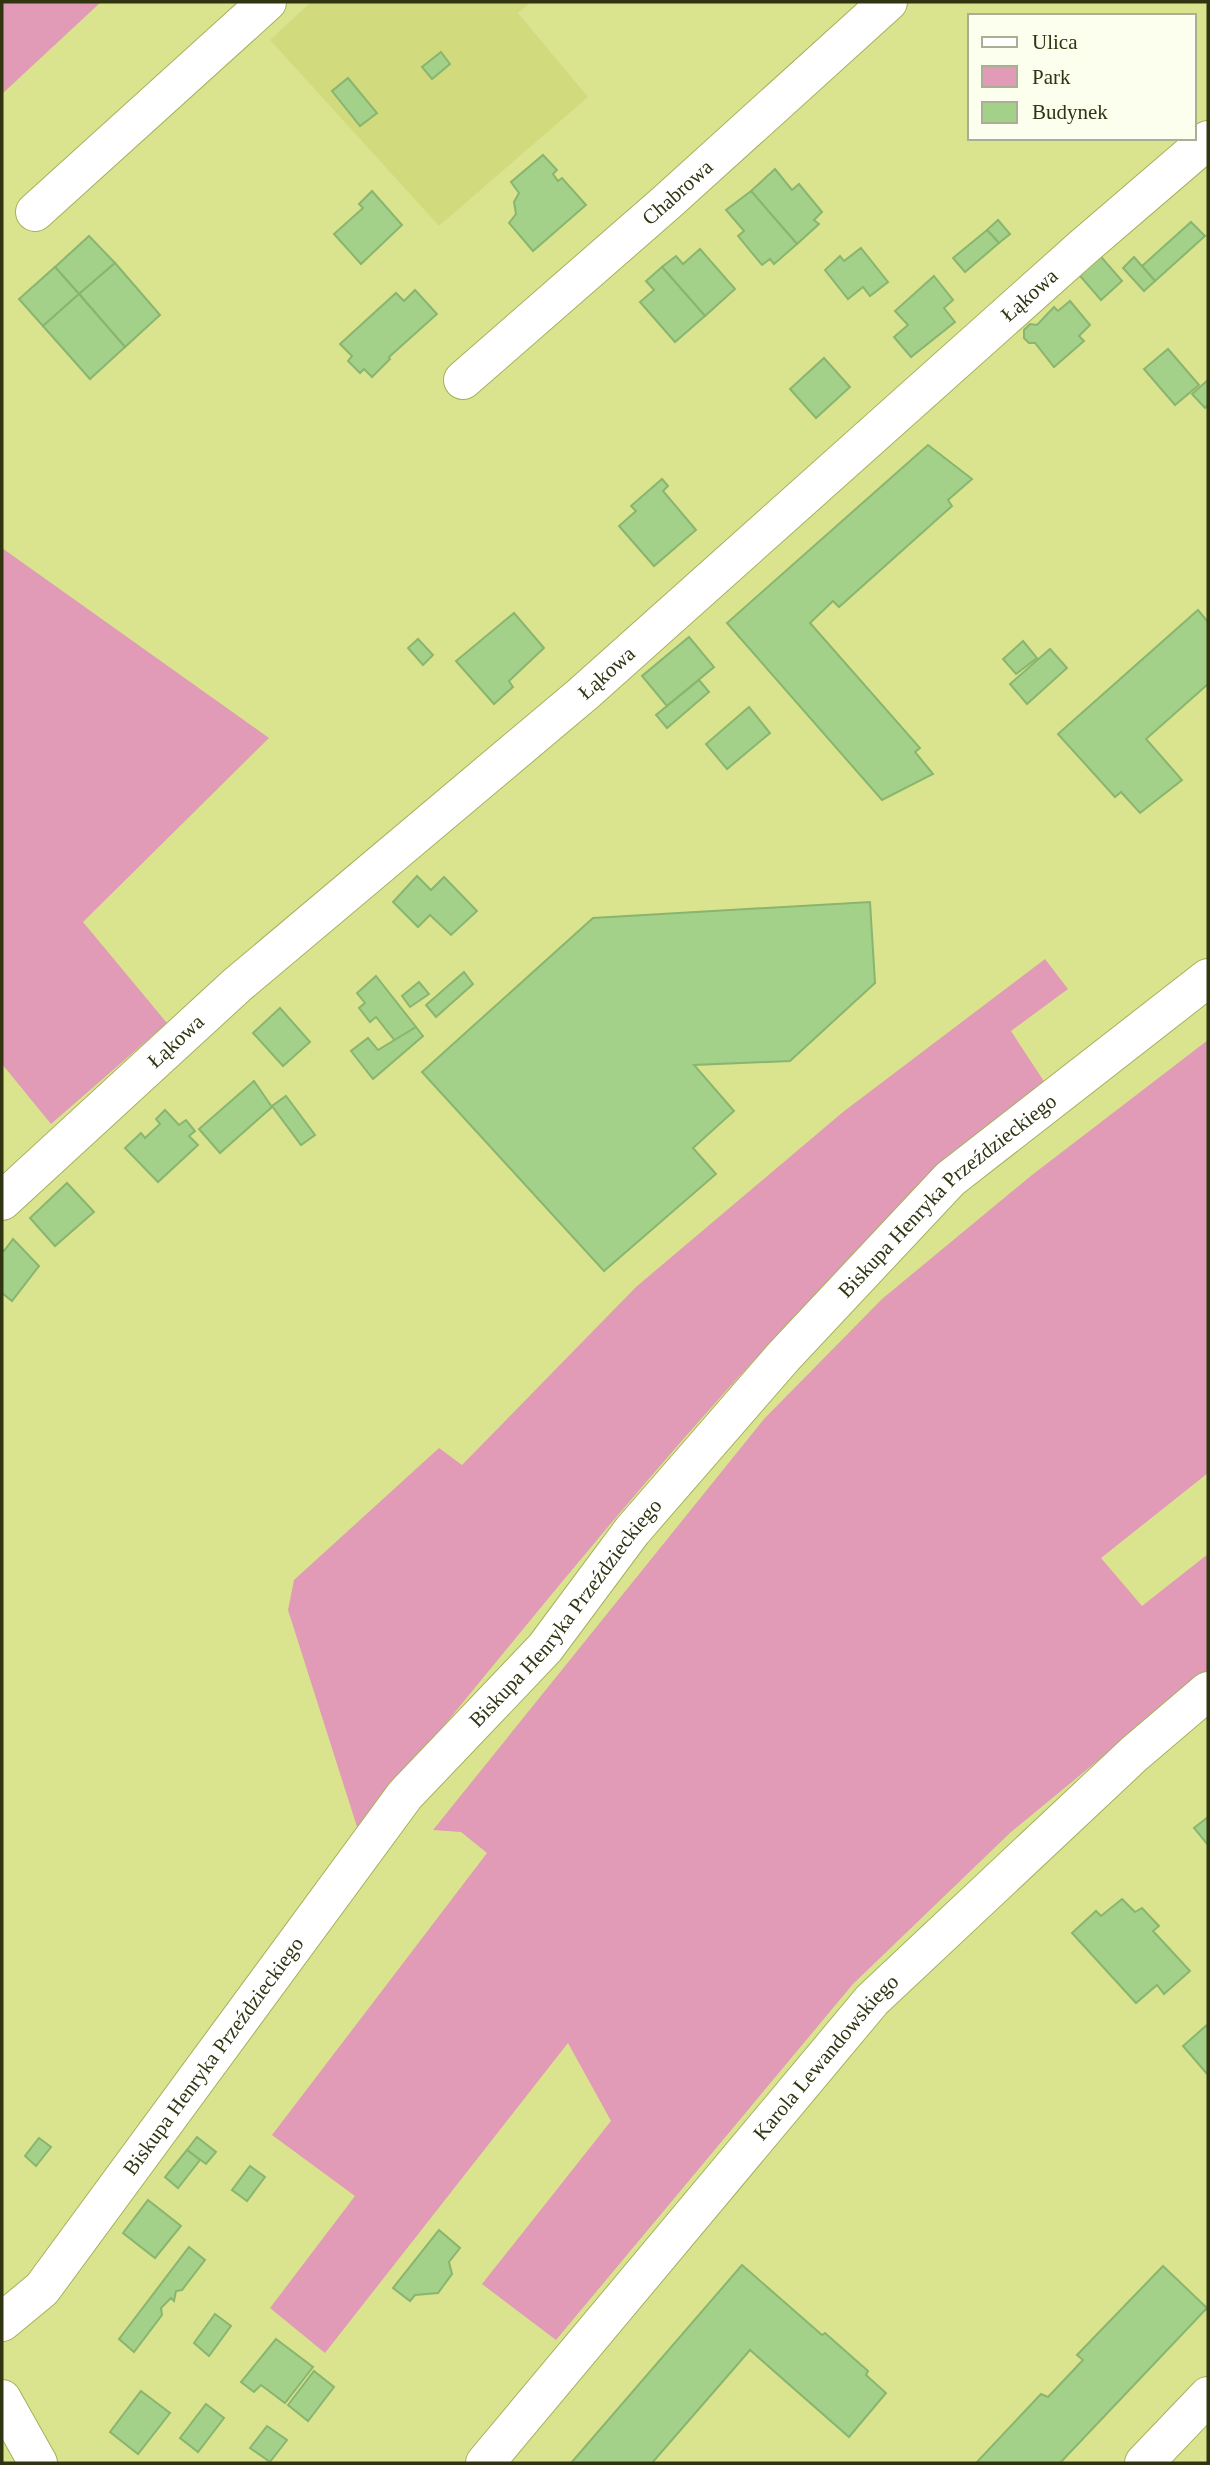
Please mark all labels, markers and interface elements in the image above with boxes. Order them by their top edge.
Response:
legend [968,14,1196,140]
text: Ulica [1032,30,1078,54]
text: Park [1032,65,1071,89]
text: Budynek [1032,100,1108,124]
street label: Chabrowa [637,154,718,230]
street label: Łąkowa [996,263,1063,327]
street label: Łąkowa [573,641,640,704]
street label: Łąkowa [143,1009,209,1073]
street label: Biskupa Henryka Przeździeckiego [833,1089,1061,1302]
street label: Biskupa Henryka Przeździeckiego [464,1494,667,1732]
street label: Biskupa Henryka Przeździeckiego [118,1932,309,2180]
street label: Karola Lewandowskiego [748,1969,903,2145]

